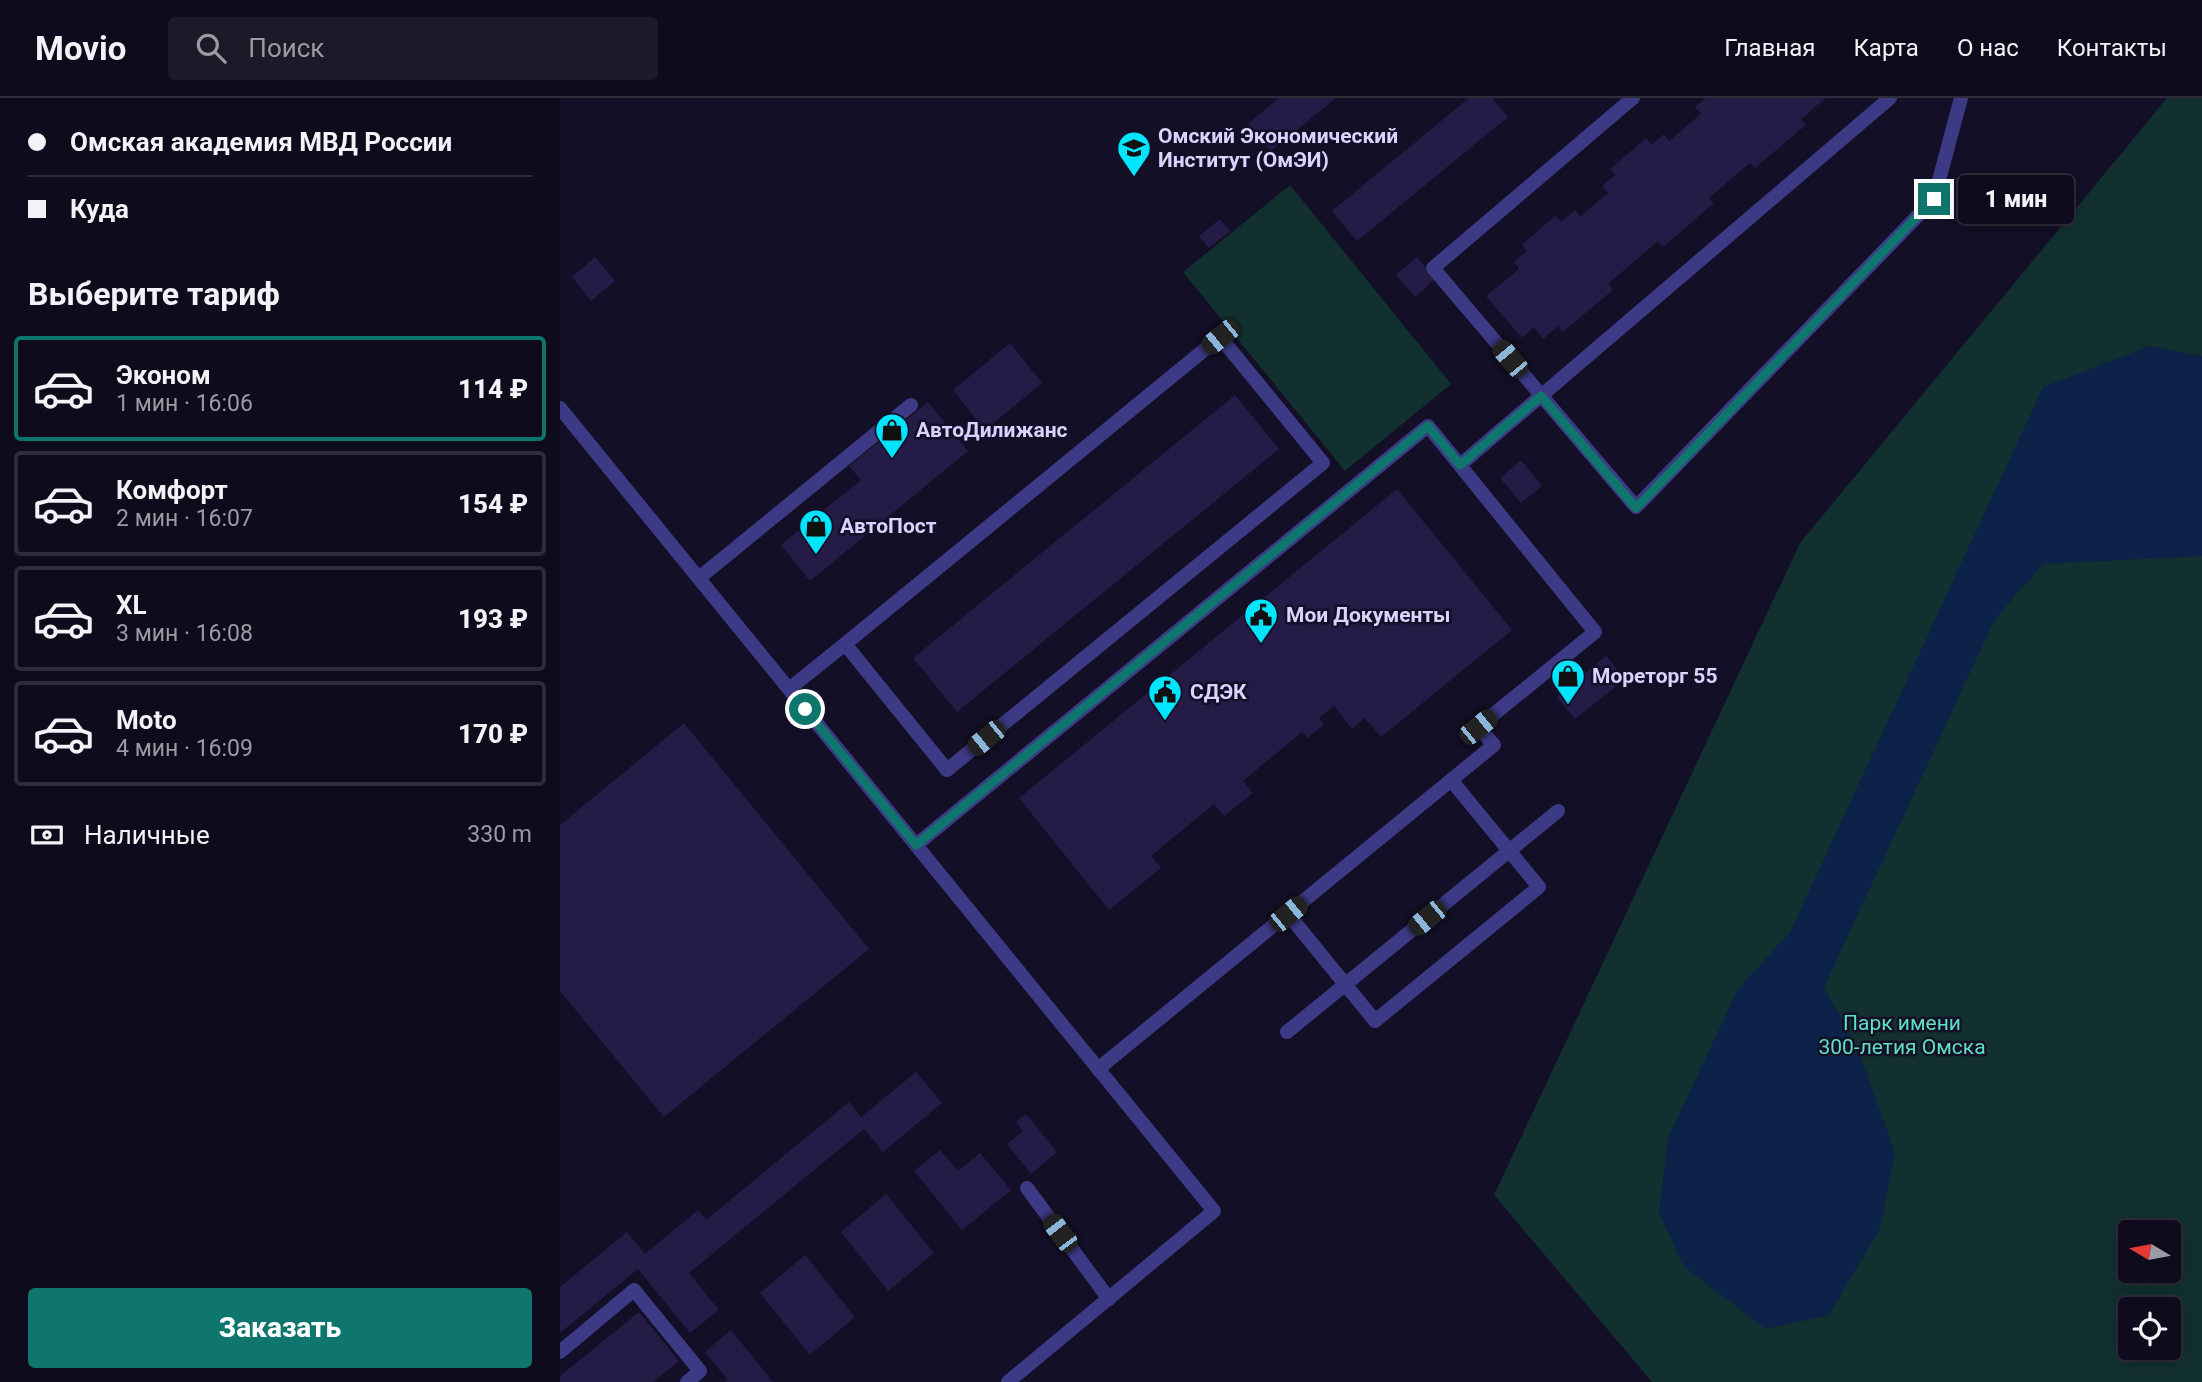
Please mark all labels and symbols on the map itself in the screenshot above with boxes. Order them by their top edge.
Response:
place label: Омский Экономический Институт (ОмЭИ) [1158,124,1398,172]
school or university icon: Омский Экономический Институт (ОмЭИ) [1115,129,1153,178]
callout: 1 мин [1958,174,2074,224]
route end [1918,183,1950,215]
car [1198,316,1243,358]
car [1489,336,1532,382]
shop icon: АвтоДилижанс [873,411,911,460]
place label: АвтоДилижанс [916,418,1068,442]
shop icon: АвтоПост [797,507,835,556]
place label: АвтоПост [840,514,937,538]
public building icon: Мои Документы [1242,596,1280,645]
place label: Мои Документы [1286,603,1451,627]
shop icon: Мореторг 55 [1549,657,1587,706]
place label: Мореторг 55 [1592,664,1717,688]
public building icon: СДЭК [1146,673,1184,722]
place label: СДЭК [1190,680,1247,704]
route start [789,693,821,725]
car [1456,706,1501,748]
car [964,717,1009,759]
car [1266,893,1311,935]
car [1405,897,1450,939]
park label: Парк имени 300-летия Омска [1818,1011,1986,1059]
car [1039,1210,1082,1256]
north arrow [2118,1220,2180,1283]

